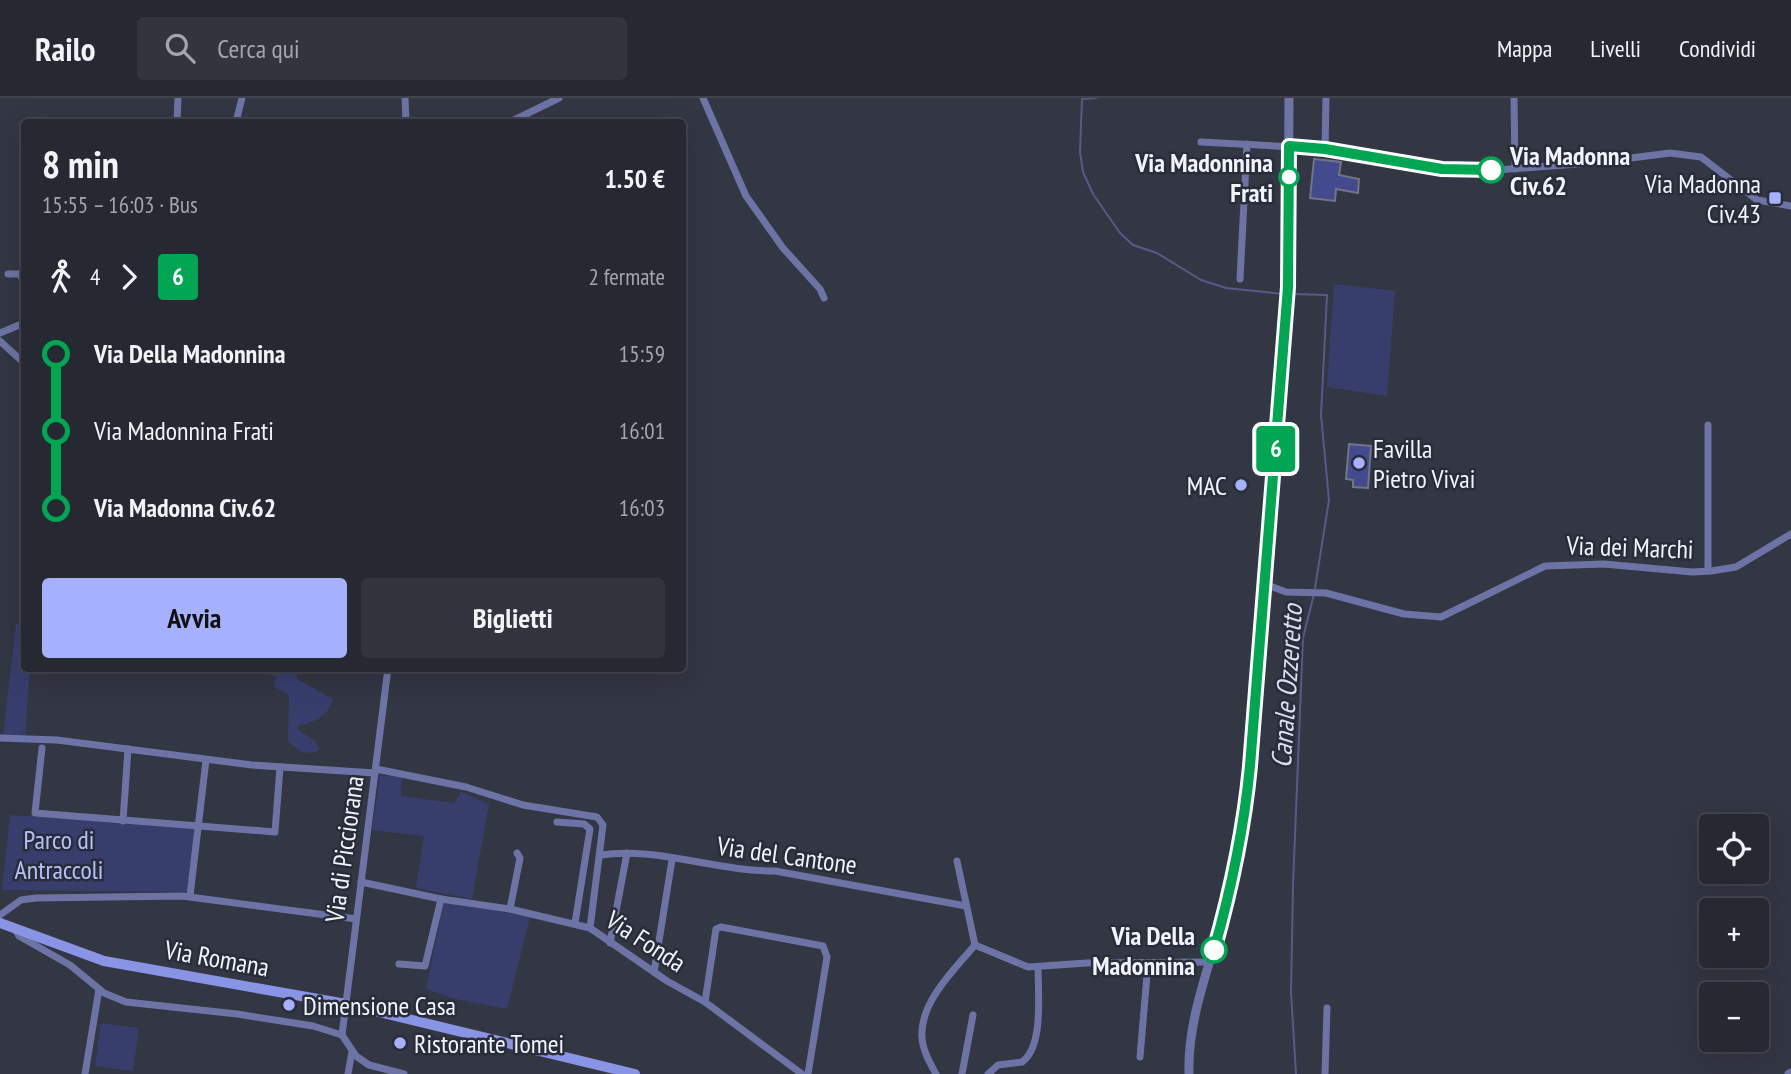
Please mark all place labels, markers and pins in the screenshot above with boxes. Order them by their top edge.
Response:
place label: Via Madonna Civ.62 [1509,139,1630,202]
place label: Via Madonnina Frati [1134,146,1273,209]
marker: Via Madonna Civ.62 [1478,157,1504,183]
marker: Via Madonnina Frati [1279,167,1299,187]
place label: Via Madonna Civ.43 [1644,167,1761,230]
marker: Via Madonna Civ.43 [1767,190,1783,206]
place label: Favilla Pietro Vivai [1373,432,1475,495]
marker: Favilla Pietro Vivai [1351,455,1367,471]
place label: MAC [1187,469,1227,502]
marker: MAC [1233,477,1249,493]
place label: Via Della Madonnina [1092,919,1195,982]
marker: Via Della Madonnina [1201,937,1227,963]
place label: Dimensione Casa [303,989,456,1022]
marker: Dimensione Casa [281,997,297,1013]
place label: Ristorante Tomei [414,1027,564,1060]
marker: Ristorante Tomei [392,1035,408,1051]

